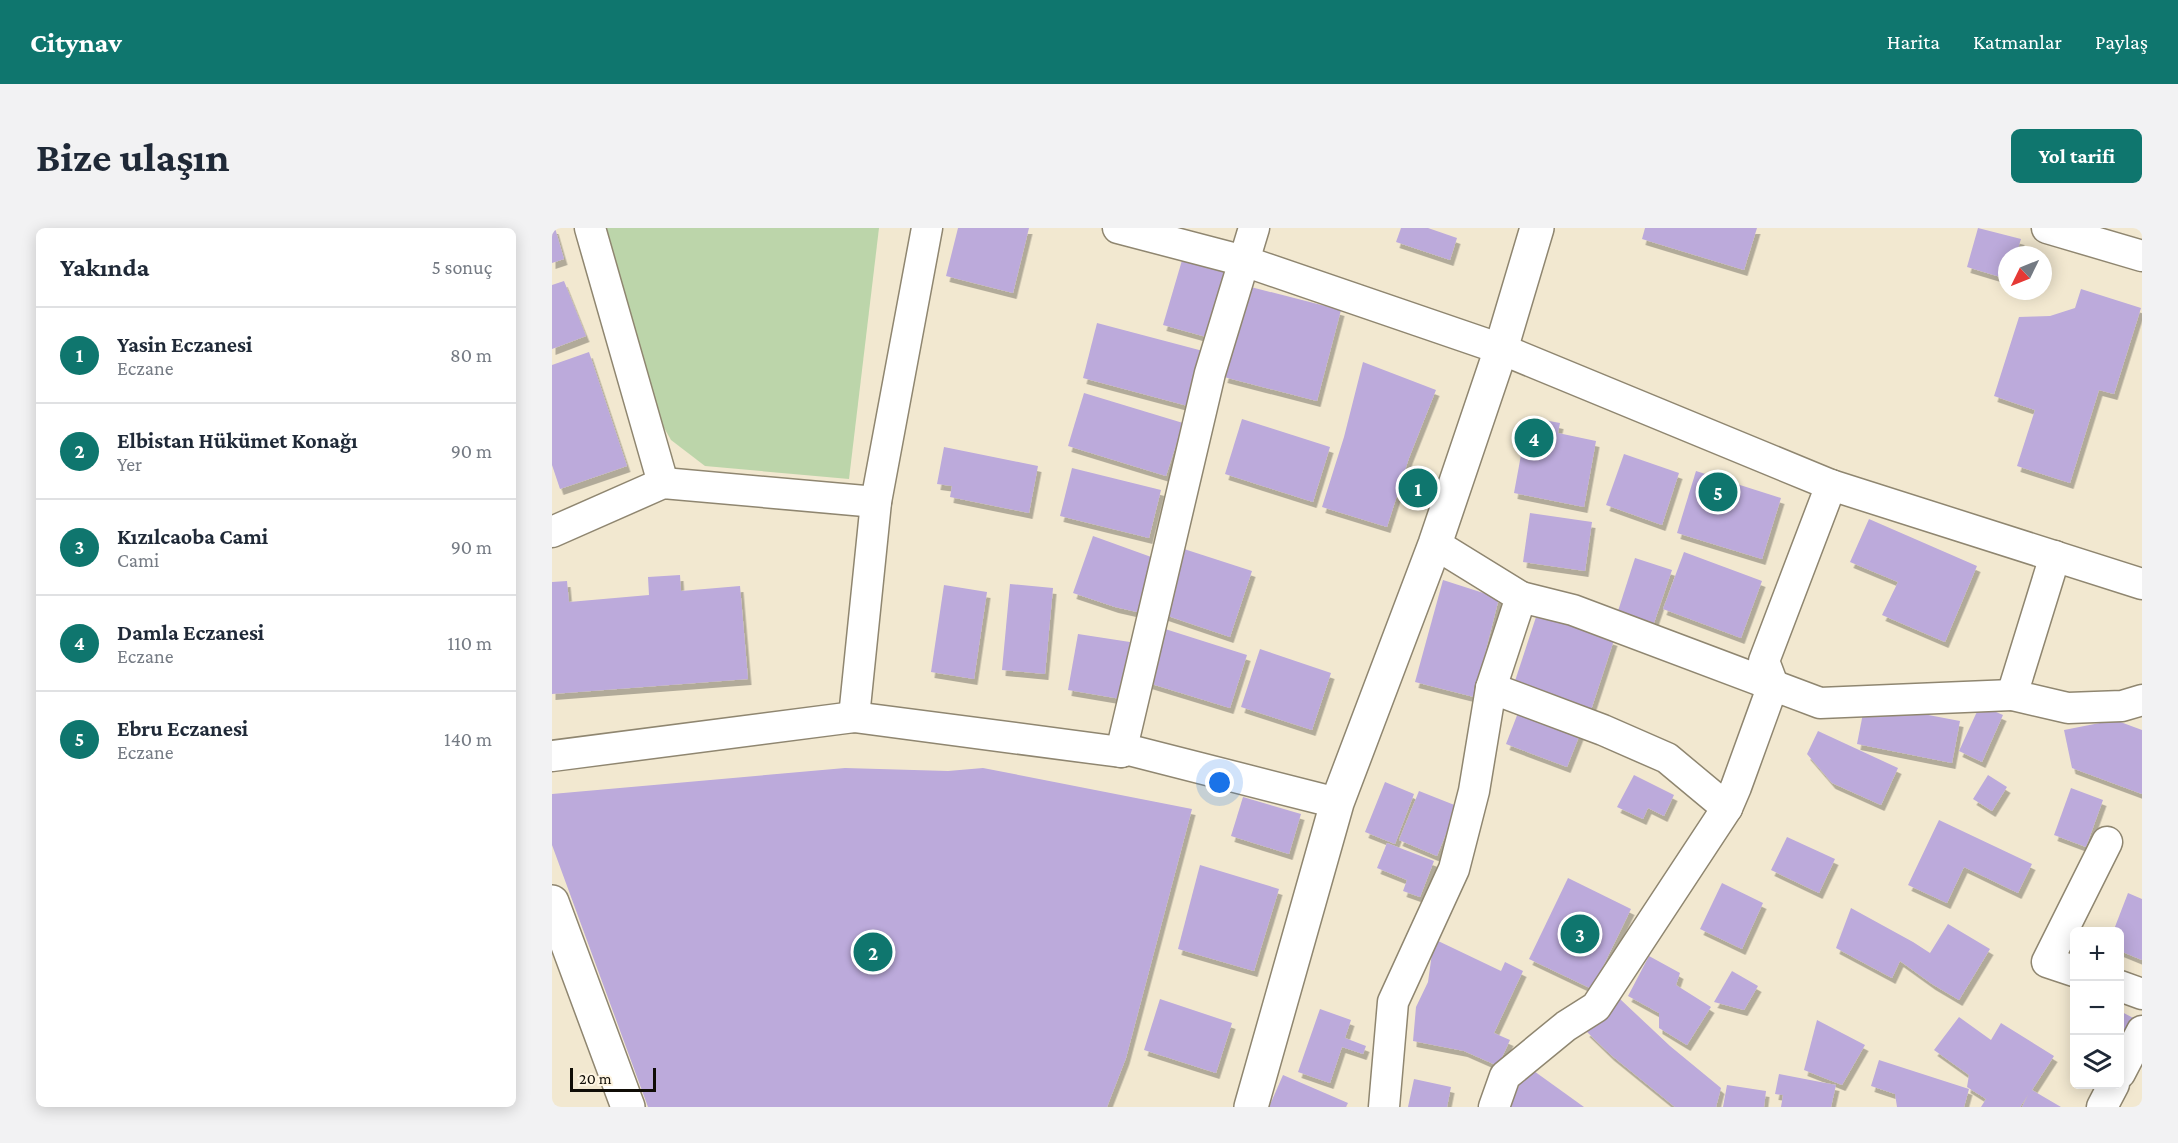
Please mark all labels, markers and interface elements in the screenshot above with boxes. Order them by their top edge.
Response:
text: Citynav [30,27,122,58]
text: Harita [1887,30,1940,54]
text: Katmanlar [1973,30,2062,54]
text: Paylaş [2095,30,2148,54]
button: Yol tarifi [2011,129,2142,183]
text: Bize ulaşın [36,133,230,180]
north arrow [1998,246,2052,300]
text: Yakında [60,253,149,282]
text: 5 sonuç [431,256,492,278]
text: Yasin Eczanesi [117,332,252,357]
text: 1 [76,344,83,366]
text: 80 m [450,344,492,366]
text: Eczane [117,357,173,379]
pin: 4 [1514,416,1554,460]
text: Elbistan Hükümet Konağı [117,428,358,453]
text: 2 [74,440,85,462]
text: 90 m [451,440,492,462]
text: Yer [117,453,142,475]
pin: 1 [1398,466,1438,510]
pin: 5 [1698,470,1738,514]
text: Kızılcaoba Cami [117,524,268,549]
text: 3 [75,536,84,558]
text: 90 m [451,536,492,558]
text: Cami [117,549,159,571]
text: Damla Eczanesi [117,620,264,645]
text: 4 [74,632,85,654]
text: 110 m [448,632,492,654]
text: Eczane [117,645,173,667]
text: Ebru Eczanesi [117,716,248,741]
text: 5 [75,728,84,750]
text: 140 m [444,728,492,750]
text: Eczane [117,741,173,763]
your location [1205,768,1234,797]
pin: 3 [1560,912,1600,956]
map controls [2070,927,2124,1089]
button: + [2070,927,2124,981]
pin: 2 [854,930,892,974]
button: − [2070,981,2124,1035]
button: layers [2070,1035,2124,1089]
scale bar [570,1065,656,1092]
text: 20 m [579,1070,612,1087]

